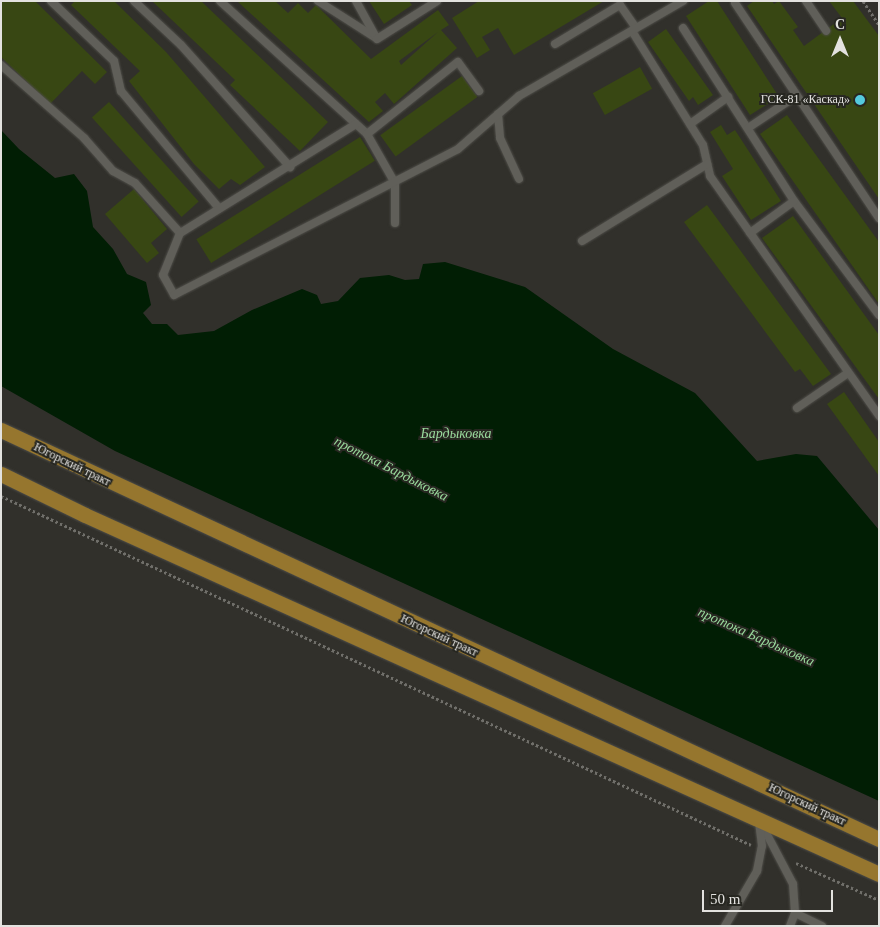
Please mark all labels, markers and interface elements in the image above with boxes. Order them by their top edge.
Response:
north arrow [815,15,865,65]
text: С [835,17,845,32]
place label: ГСК-81 «Каскад» [761,93,850,107]
marker: ГСК-81 «Каскад» [854,94,866,106]
water label: Бардыковка [421,426,491,442]
water label: протока Бардыковка [331,433,451,505]
street label: Югорский тракт [31,440,113,490]
water label: протока Бардыковка [695,604,817,670]
street label: Югорский тракт [398,612,480,660]
street label: Югорский тракт [766,781,848,829]
scale bar [705,880,836,912]
text: 50 m [710,891,740,907]

